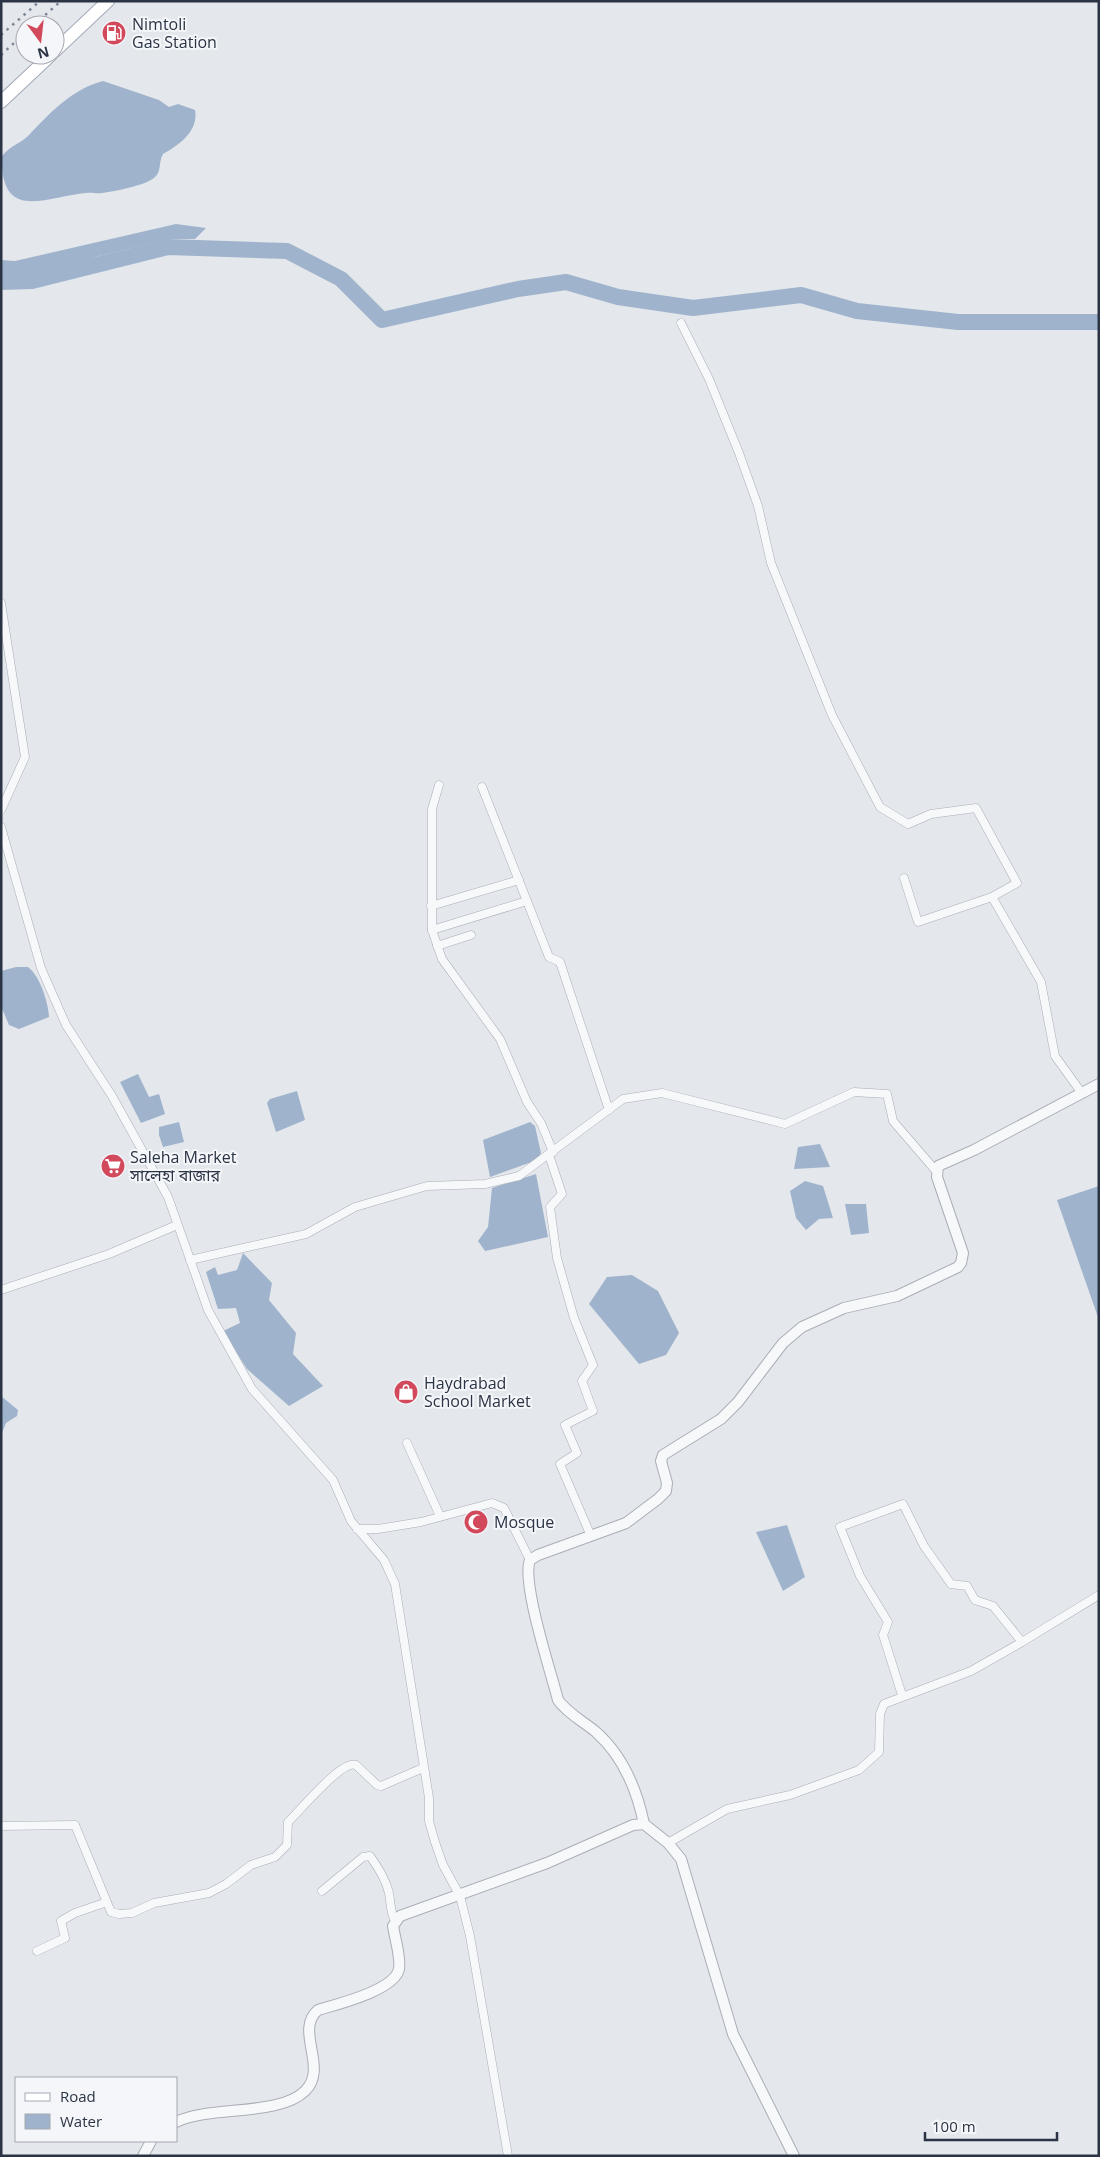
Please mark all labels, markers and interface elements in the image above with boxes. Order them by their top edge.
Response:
place label: Nimtoli Gas Station [132,13,217,53]
north arrow [15,15,65,65]
fuel station icon: Nimtoli Gas Station [101,20,127,46]
text: N [36,42,51,64]
place label: Saleha Market সালেহা বাজার [129,1146,237,1186]
supermarket icon: Saleha Market সালেহা বাজার [100,1153,126,1179]
place label: Haydrabad School Market [424,1372,531,1412]
shop icon: Haydrabad School Market [393,1379,419,1405]
mosque icon: Mosque [463,1509,489,1535]
place label: Mosque [494,1511,554,1533]
legend [15,2077,178,2142]
text: Road [60,2086,96,2106]
scale bar [925,2110,1058,2142]
text: Water [60,2111,102,2131]
text: 100 m [932,2116,976,2136]

